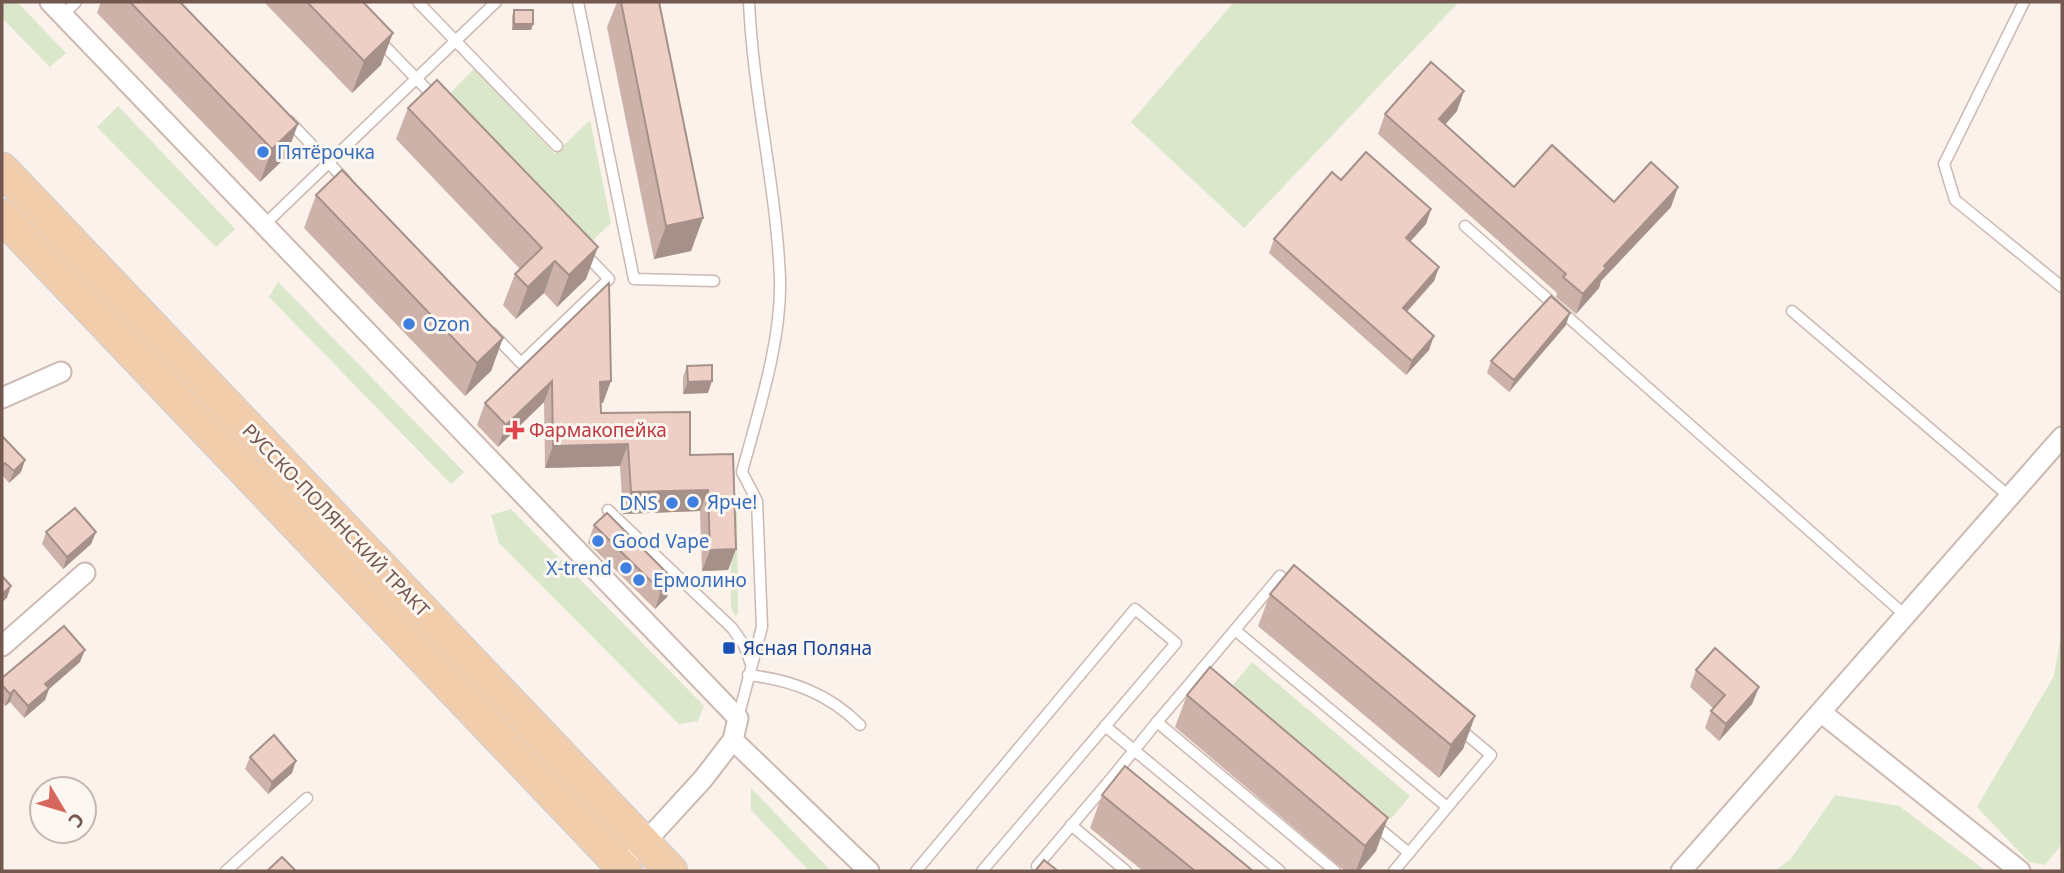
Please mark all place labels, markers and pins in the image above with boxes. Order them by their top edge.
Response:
place label: Пятёрочка [277,139,375,165]
marker: Пятёрочка [255,144,271,160]
place label: Ozon [423,311,470,337]
marker: Ozon [401,316,417,332]
place label: Фармакопейка [529,417,667,443]
marker: Фармакопейка [507,422,523,438]
place label: Ярче! [707,489,757,515]
place label: DNS [619,490,658,516]
marker: Ярче! [685,494,701,510]
marker: DNS [664,495,680,511]
place label: Good Vape [612,528,710,554]
marker: Good Vape [590,533,606,549]
place label: X-trend [546,555,612,581]
marker: X-trend [618,560,634,576]
place label: Ермолино [653,567,747,593]
marker: Ермолино [631,572,647,588]
place label: Ясная Поляна [743,635,872,661]
marker: Ясная Поляна [721,640,737,656]

